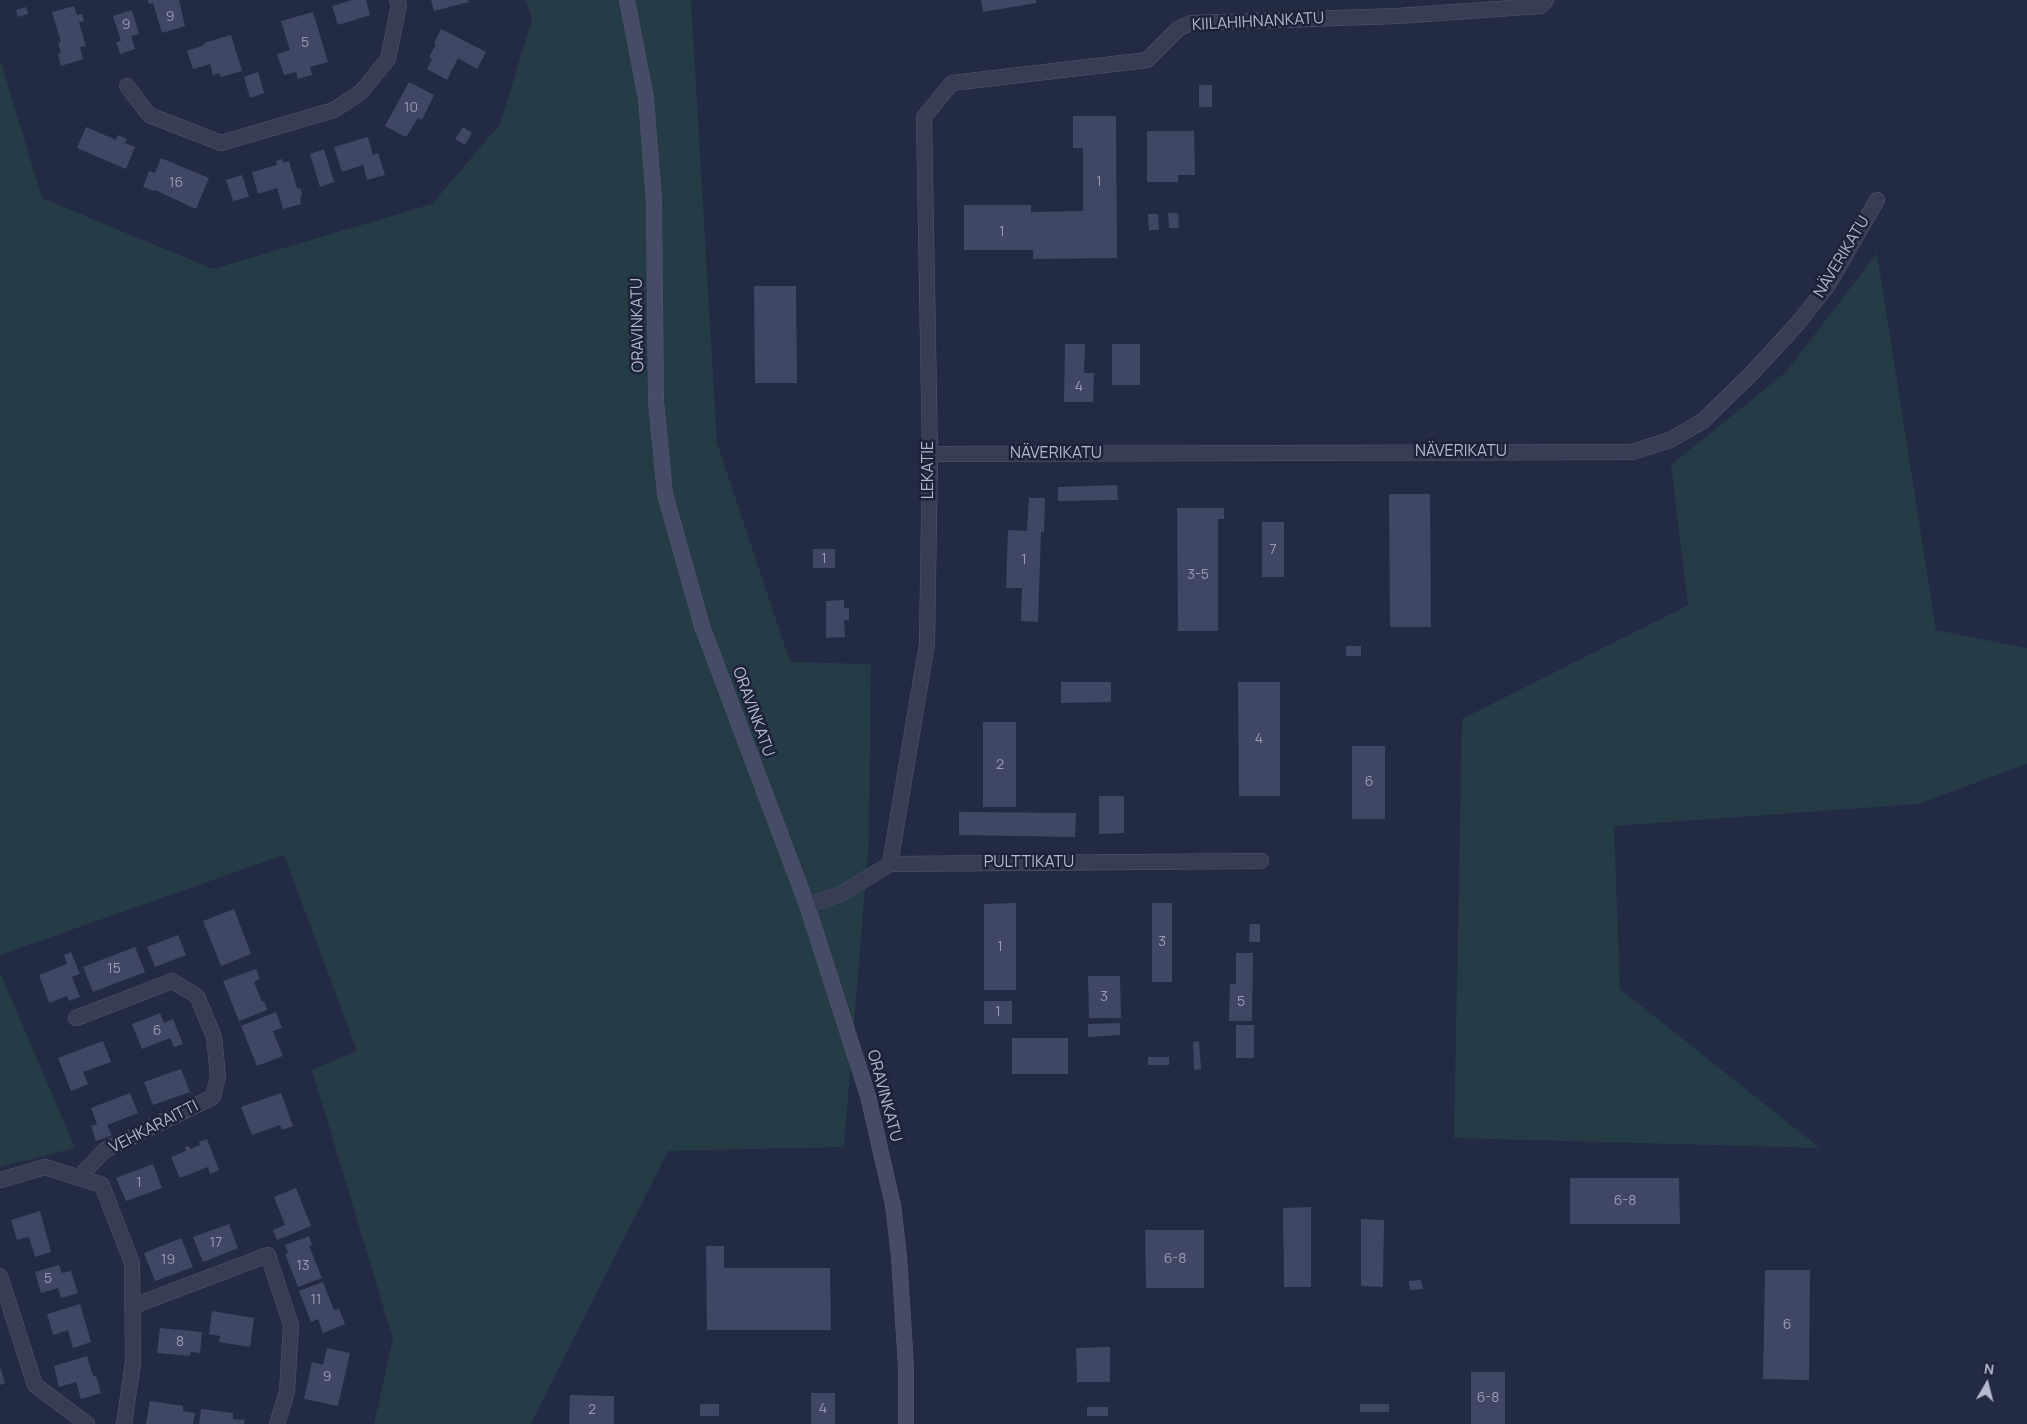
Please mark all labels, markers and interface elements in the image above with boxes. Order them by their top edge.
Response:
house number: 9 [166,9,174,25]
street label: KIILAHIHNANKATU [1191,9,1325,35]
house number: 9 [122,17,130,33]
house number: 5 [301,35,309,51]
house number: 10 [404,100,418,116]
house number: 1 [1096,174,1102,190]
house number: 16 [169,175,183,191]
street label: NÄVERIKATU [1810,213,1874,301]
house number: 1 [999,224,1005,240]
street label: ORAVINKATU [628,278,648,372]
house number: 4 [1075,379,1083,395]
street label: LEKATIE [919,441,939,499]
street label: NÄVERIKATU [1415,442,1507,462]
street label: NÄVERIKATU [1010,444,1102,464]
house number: 7 [1269,542,1277,558]
house number: 1 [821,551,827,567]
house number: 1 [1021,552,1027,568]
house number: 3-5 [1187,567,1209,583]
street label: ORAVINKATU [728,664,778,760]
house number: 4 [1255,731,1263,747]
house number: 2 [996,757,1004,773]
house number: 6 [1365,774,1373,790]
street label: PULTTIKATU [984,853,1074,873]
house number: 3 [1158,934,1166,950]
house number: 1 [997,939,1003,955]
house number: 15 [107,961,121,977]
house number: 3 [1100,989,1108,1005]
house number: 5 [1237,994,1245,1010]
house number: 1 [995,1004,1001,1020]
house number: 6 [153,1023,161,1039]
street label: ORAVINKATU [863,1048,905,1144]
street label: VEHKARAITTI [106,1096,202,1158]
house number: 1 [136,1175,142,1191]
house number: 6-8 [1614,1193,1636,1209]
house number: 17 [210,1235,222,1251]
house number: 6-8 [1164,1251,1186,1267]
house number: 19 [161,1252,175,1268]
house number: 13 [296,1258,310,1274]
house number: 5 [44,1271,52,1287]
house number: 11 [311,1292,321,1308]
house number: 6 [1783,1317,1791,1333]
house number: 8 [176,1334,184,1350]
north arrow [1962,1359,2012,1409]
text: N [1983,1359,1995,1379]
house number: 9 [323,1369,331,1385]
house number: 6-8 [1477,1390,1499,1406]
house number: 4 [819,1401,827,1417]
house number: 2 [588,1402,596,1418]

